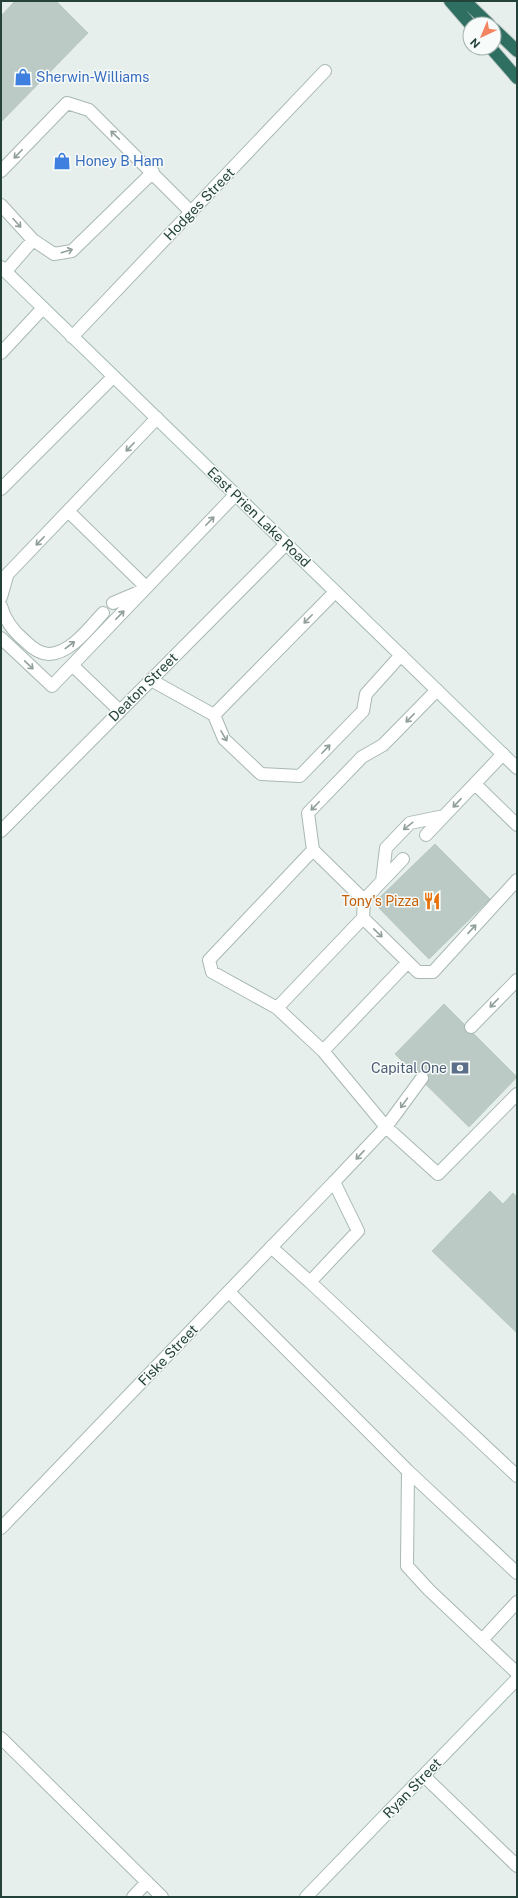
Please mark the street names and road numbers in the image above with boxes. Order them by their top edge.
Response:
street label: Hodges Street [160,164,238,244]
street label: East Prien Lake Road [204,464,314,570]
street label: Deaton Street [105,649,181,725]
street label: Fiske Street [135,1321,201,1389]
street label: Ryan Street [380,1755,444,1821]

